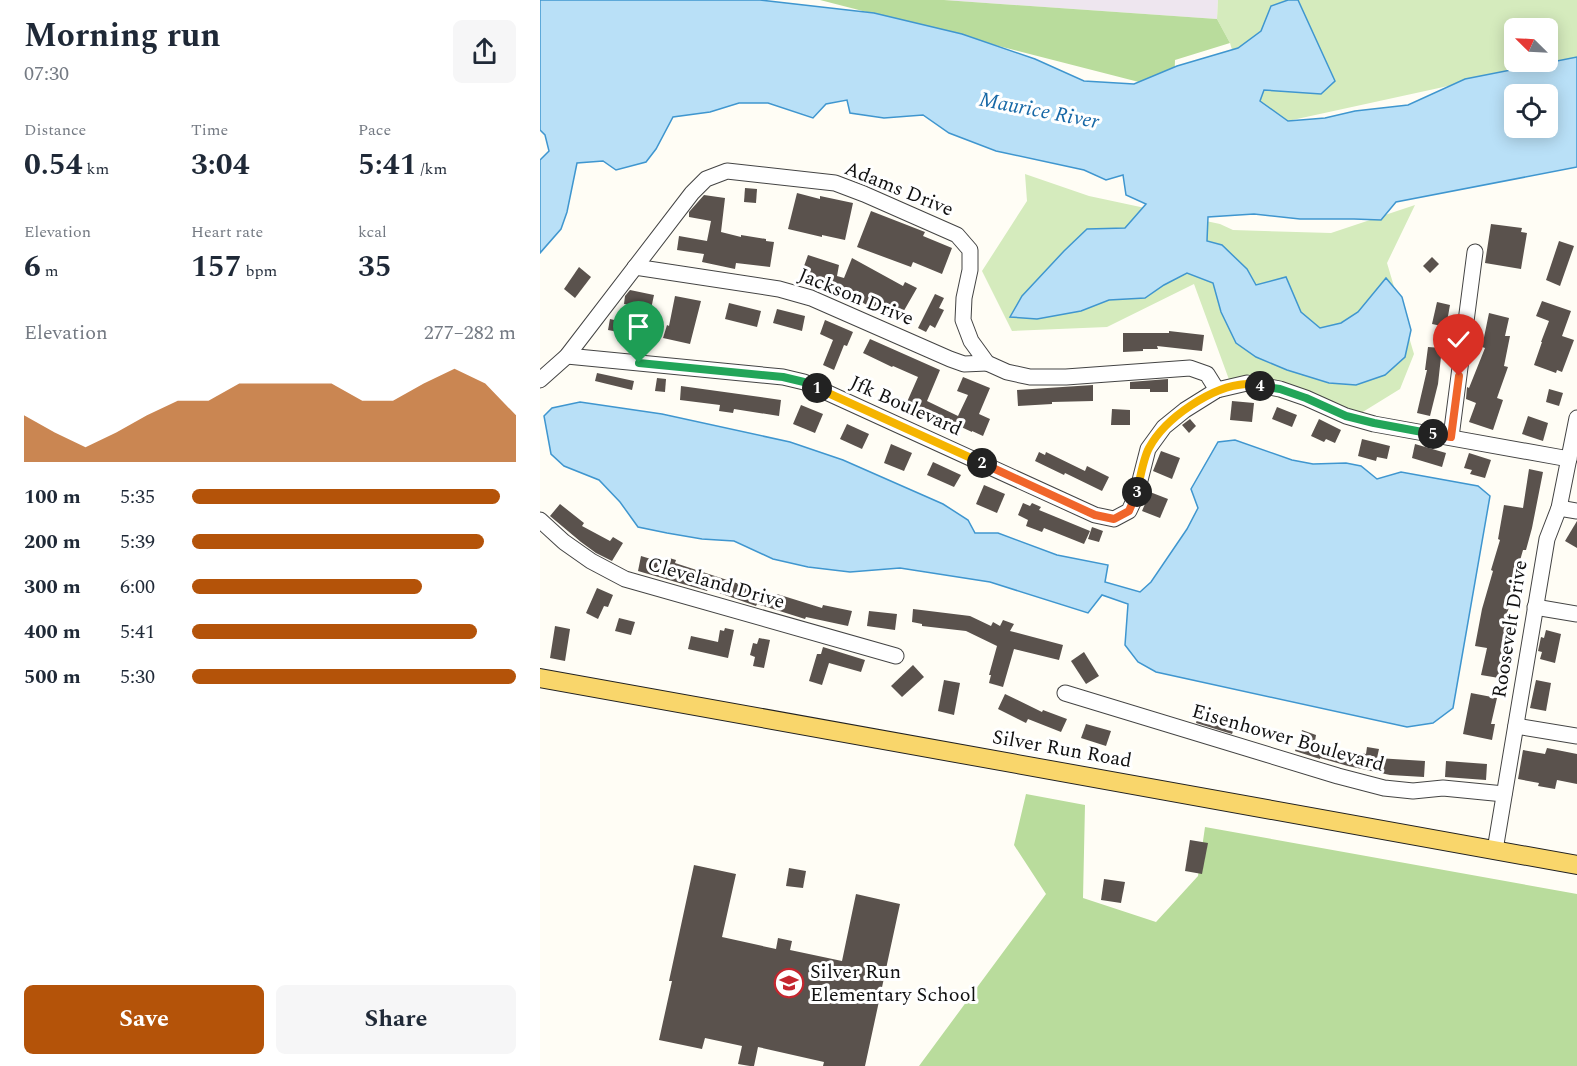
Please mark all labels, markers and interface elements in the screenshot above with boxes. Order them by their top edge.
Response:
text: Morning run [24,11,221,61]
north arrow [1504,18,1558,72]
map controls [1504,18,1558,138]
button: share [453,20,516,83]
text: 07:30 [24,59,69,89]
water label: Maurice River [976,84,1102,138]
button: locate [1504,84,1558,138]
text: Distance [24,118,86,142]
text: Time [191,118,228,142]
text: Pace [358,118,391,142]
text: 0.54 [24,142,83,188]
text: 3:04 [191,142,250,188]
text: 5:41 [358,142,417,188]
street label: Adams Drive [840,153,958,225]
text: km [83,157,109,181]
text: /km [417,157,447,181]
text: Elevation [24,220,91,244]
text: Heart rate [191,220,263,244]
text: kcal [358,220,387,244]
text: 6 [24,244,41,290]
text: 157 [191,244,242,290]
text: 35 [358,244,392,290]
text: m [41,259,59,283]
text: bpm [242,259,277,283]
street label: Jackson Drive [794,260,918,334]
pin [613,301,664,363]
icon: arrive [622,310,655,343]
pin [1433,314,1484,376]
text: Elevation [24,318,108,348]
text: 277–282 m [424,318,516,348]
icon: check [1442,323,1475,356]
street label: Jfk Boulevard [845,368,967,444]
pin: 4 [1245,371,1275,401]
pin: 1 [802,373,832,403]
text: 4 [1256,374,1264,398]
text: 1 [813,376,821,400]
pin: 5 [1418,419,1448,449]
text: 5 [1429,422,1437,446]
pin: 2 [967,448,997,478]
text: 2 [978,451,986,475]
pin: 3 [1122,477,1152,507]
text: 3 [1133,480,1141,504]
text: 100 m [24,482,81,512]
text: 5:35 [120,482,155,512]
text: 200 m [24,527,81,557]
text: 5:39 [120,527,155,557]
street label: Cleveland Drive [644,549,788,617]
street label: Roosevelt Drive [1484,558,1536,700]
text: 300 m [24,572,81,602]
text: 6:00 [120,572,155,602]
text: 400 m [24,617,81,647]
text: 5:41 [120,617,155,647]
text: 500 m [24,662,81,692]
text: 5:30 [120,662,155,692]
street label: Eisenhower Boulevard [1188,696,1388,780]
street label: Silver Run Road [990,722,1134,776]
place label: Silver Run Elementary School [810,957,976,1010]
school or university icon: Silver Run Elementary School [773,967,805,999]
button: Save [24,985,264,1054]
button: Share [276,985,516,1054]

